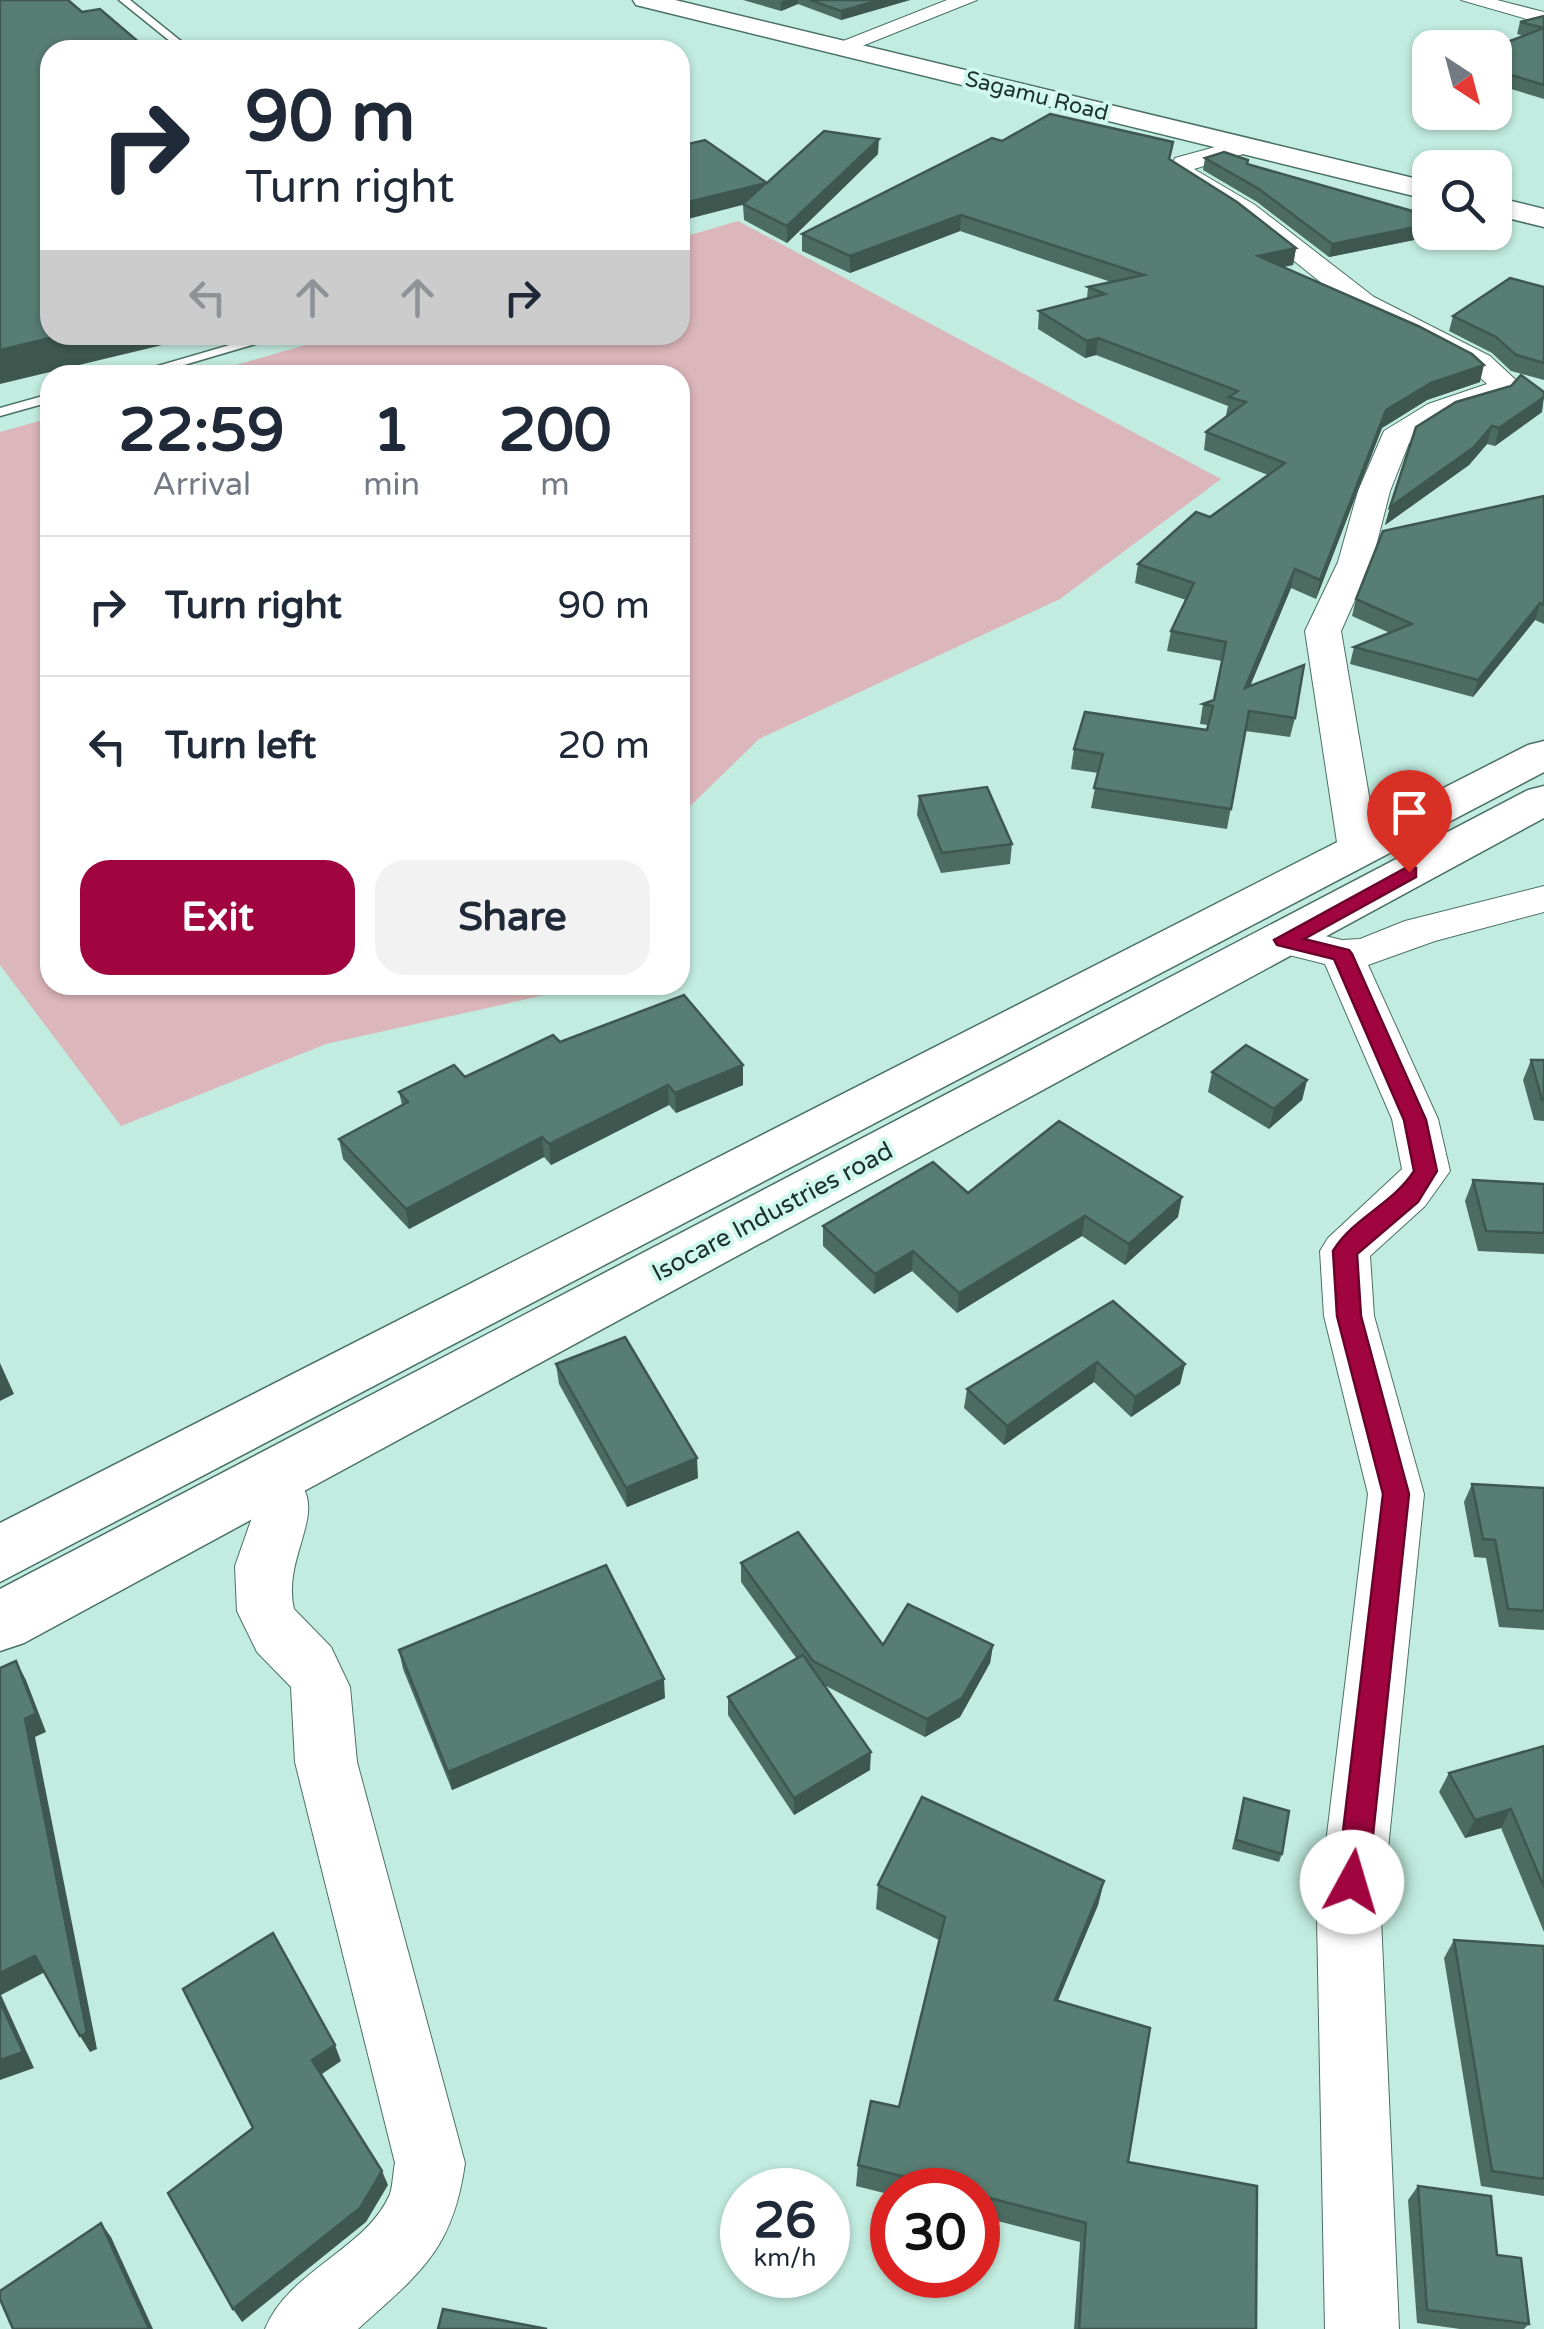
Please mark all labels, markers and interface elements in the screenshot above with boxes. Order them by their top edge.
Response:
north arrow [1412,30,1512,130]
map controls [1412,30,1512,250]
street label: Sagamu Road [962,66,1111,126]
text: 90 m [245,76,415,160]
icon: right [80,80,210,210]
button: search [1412,150,1512,250]
text: Turn right [245,161,454,215]
icon: left [180,270,235,325]
icon: ahead [285,270,340,325]
icon: ahead [390,270,445,325]
icon: right [495,270,550,325]
text: 22:59 [118,395,285,467]
text: 1 [373,395,410,467]
text: 200 [498,395,612,467]
text: Arrival [152,466,251,504]
text: min [363,466,420,504]
text: m [540,466,570,504]
icon: right [80,579,135,634]
text: Turn right [165,583,342,629]
text: 90 m [558,583,650,629]
icon: left [80,719,135,774]
text: Turn left [165,723,316,769]
text: 20 m [558,723,650,769]
pin [1367,770,1452,873]
icon: arrive [1382,785,1437,840]
button: Exit [80,860,355,975]
button: Share [375,860,650,975]
street label: Isocare Industries road [647,1136,898,1288]
position arrow [1300,1830,1404,1934]
speed limit sign: 30 [870,2168,1000,2298]
text: 26 [754,2191,816,2251]
text: km/h [754,2243,816,2273]

